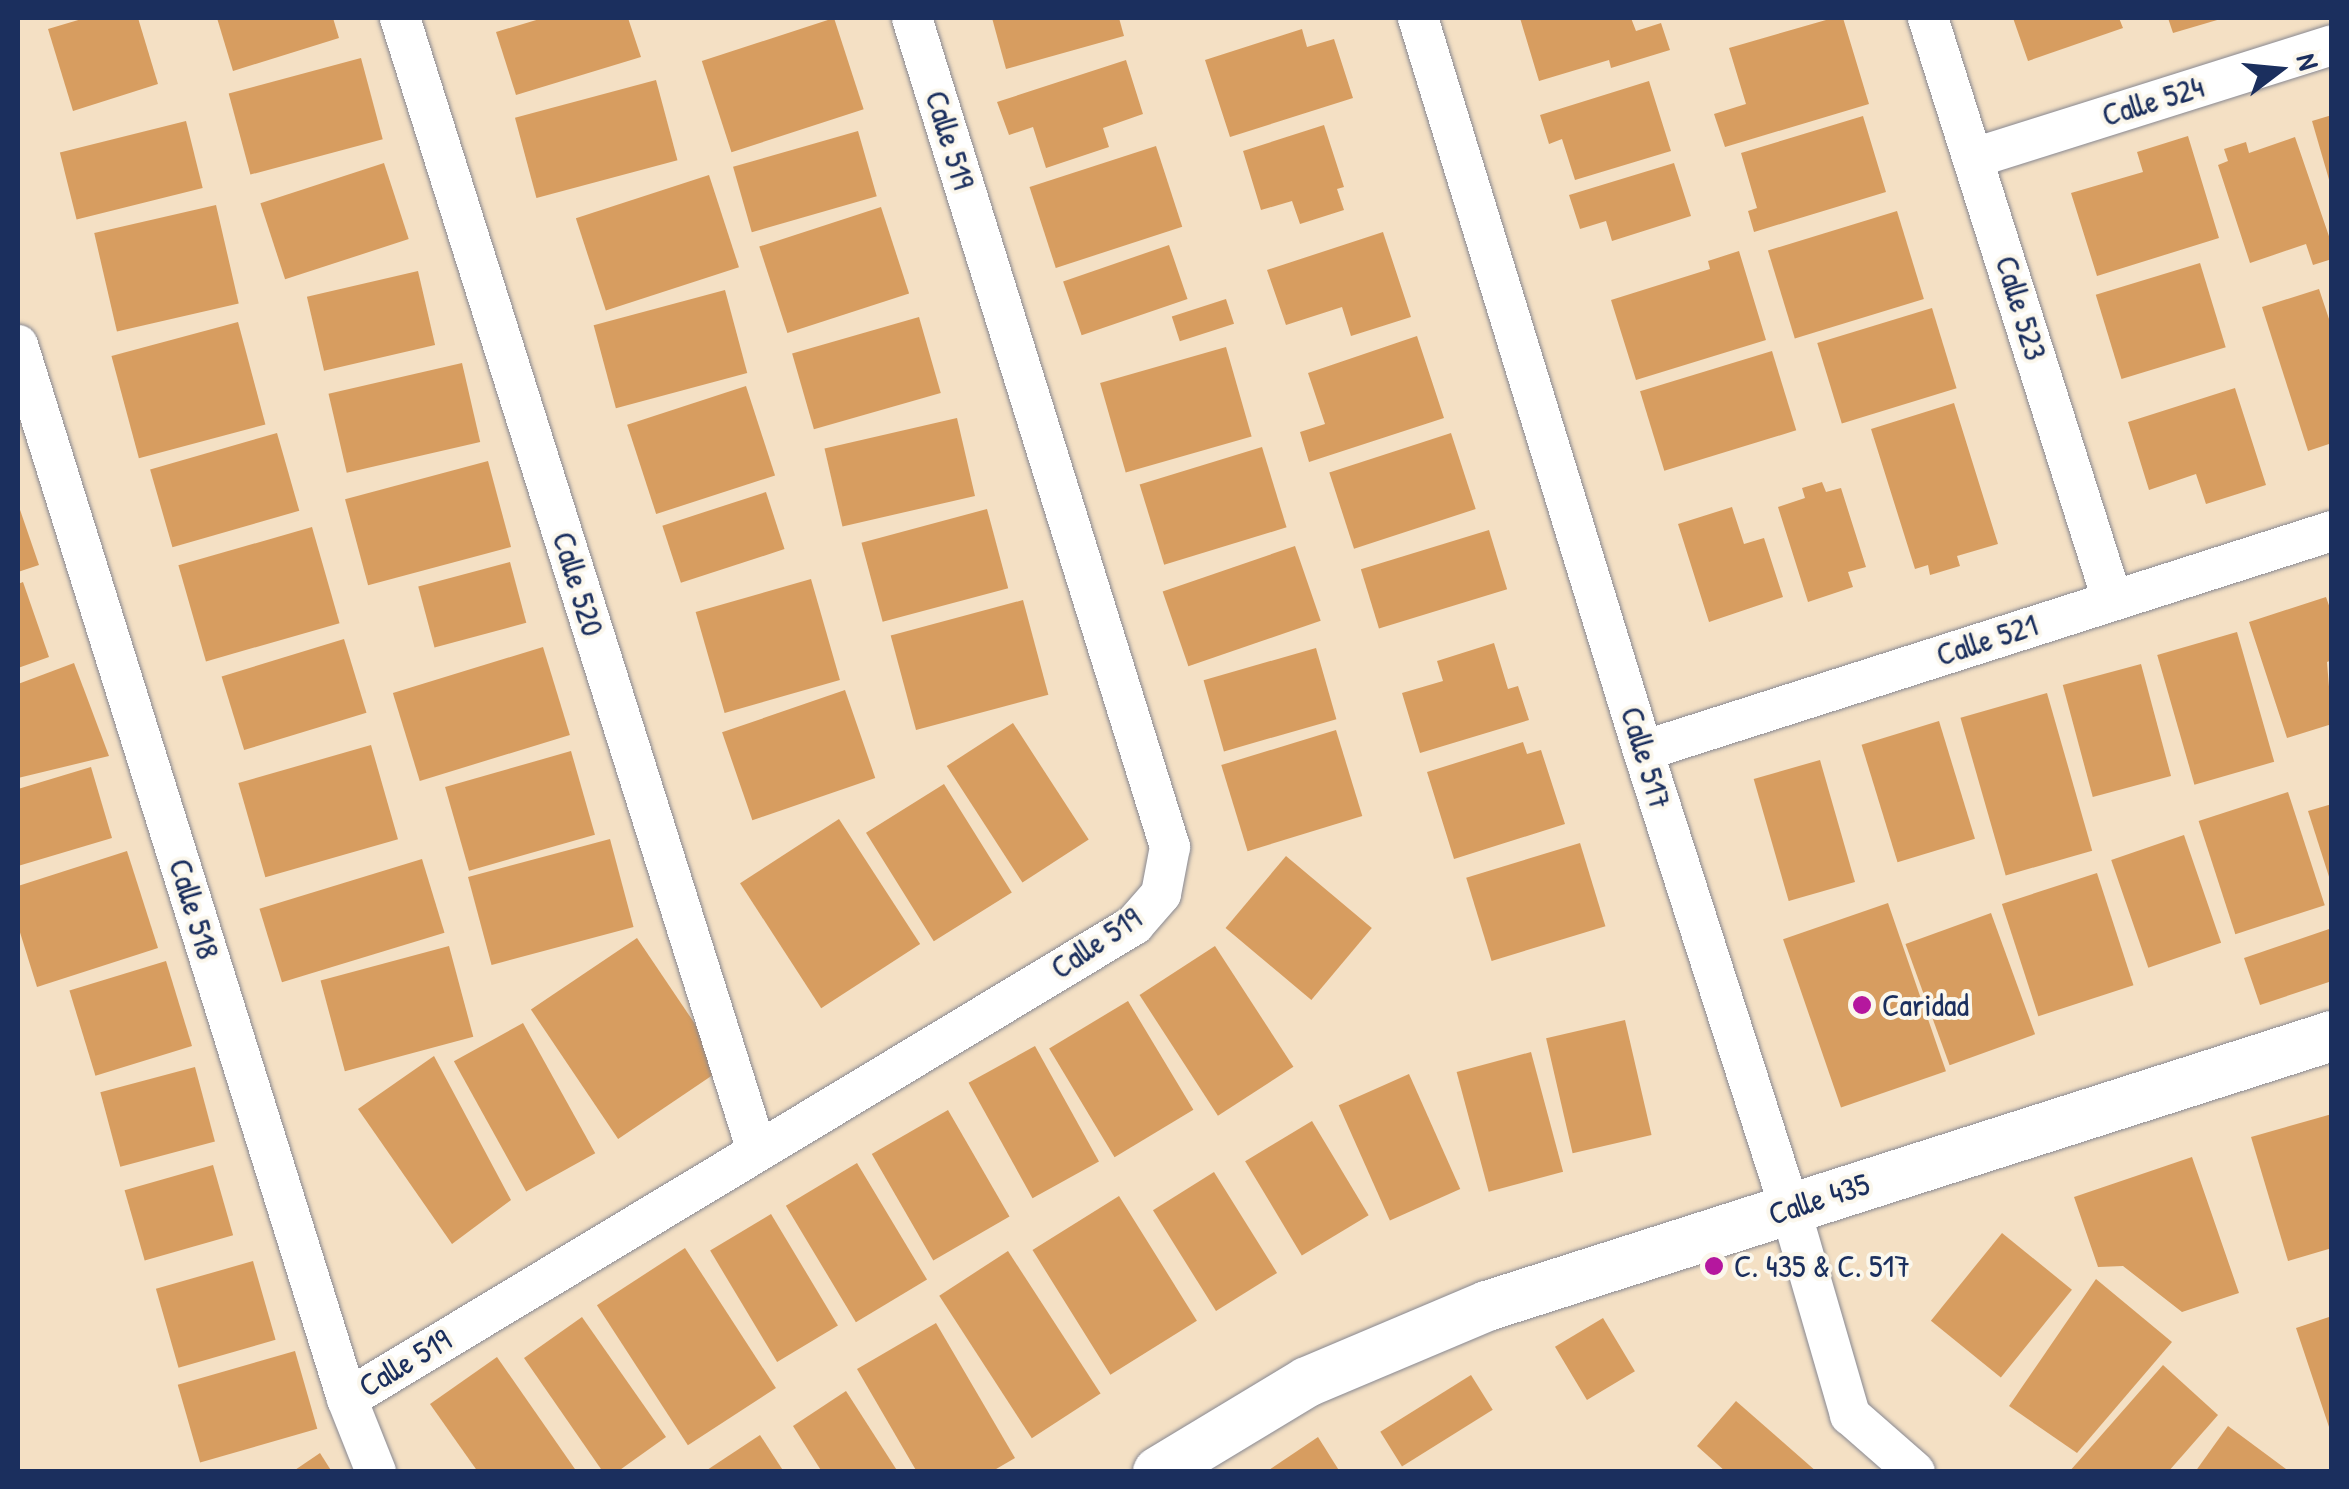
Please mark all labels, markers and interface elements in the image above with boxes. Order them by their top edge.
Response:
north arrow [2229,20,2329,120]
text: N [2288,49,2328,74]
street label: Calle 524 [2097,67,2209,135]
street label: Calle 519 [917,86,983,194]
street label: Calle 523 [1987,251,2055,365]
street label: Calle 520 [544,527,612,641]
street label: Calle 521 [1932,606,2042,674]
street label: Calle 517 [1612,702,1680,814]
street label: Calle 518 [161,854,227,964]
street label: Calle 519 [1043,899,1149,987]
place label: Caridad [1882,986,1969,1024]
marker: Caridad [1851,994,1873,1016]
street label: Calle 435 [1764,1165,1874,1233]
place label: C. 435 & C. 517 [1734,1247,1910,1285]
marker: C. 435 & C. 517 [1703,1255,1725,1277]
street label: Calle 519 [352,1321,458,1405]

